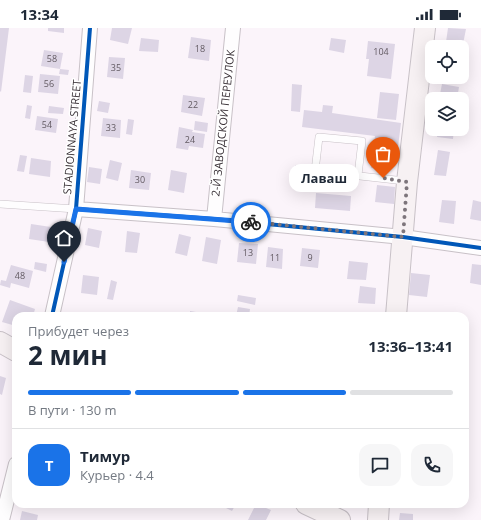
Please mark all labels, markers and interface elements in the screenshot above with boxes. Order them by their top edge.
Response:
text: 13:34 [20,4,59,24]
map controls [425,40,469,136]
button: locate [425,40,469,84]
house number: 18 [195,42,205,55]
house number: 104 [373,45,389,58]
street label: 2-Й ЗАВОДСКОЙ ПЕРЕУЛОК [207,48,238,197]
house number: 58 [47,52,57,65]
house number: 35 [111,61,121,74]
house number: 56 [44,77,54,90]
street label: STADIONNAYA STREET [59,79,84,195]
button: layers [425,92,469,136]
house number: 22 [188,98,198,111]
house number: 54 [42,118,52,131]
house number: 33 [106,121,116,134]
house number: 24 [185,133,195,146]
pin [366,137,400,178]
icon: bag [372,143,394,165]
callout: Лаваш [289,164,359,192]
text: Лаваш [301,169,347,187]
house number: 30 [135,173,145,186]
courier [231,202,271,242]
icon: bike [240,211,262,233]
pin [47,221,81,262]
icon: home [53,227,75,249]
house number: 13 [243,246,253,259]
house number: 11 [270,251,280,264]
house number: 9 [307,251,313,264]
house number: 48 [15,269,25,282]
text: Прибудет через [28,322,129,340]
text: 13:36–13:41 [368,336,453,356]
text: 2 мин [28,337,108,373]
text: В пути · 130 m [28,401,117,419]
button: chat [359,444,401,486]
button: phone [411,444,453,486]
text: Тимур [80,446,130,466]
text: Т [45,455,53,475]
text: Курьер · 4.4 [80,466,154,484]

